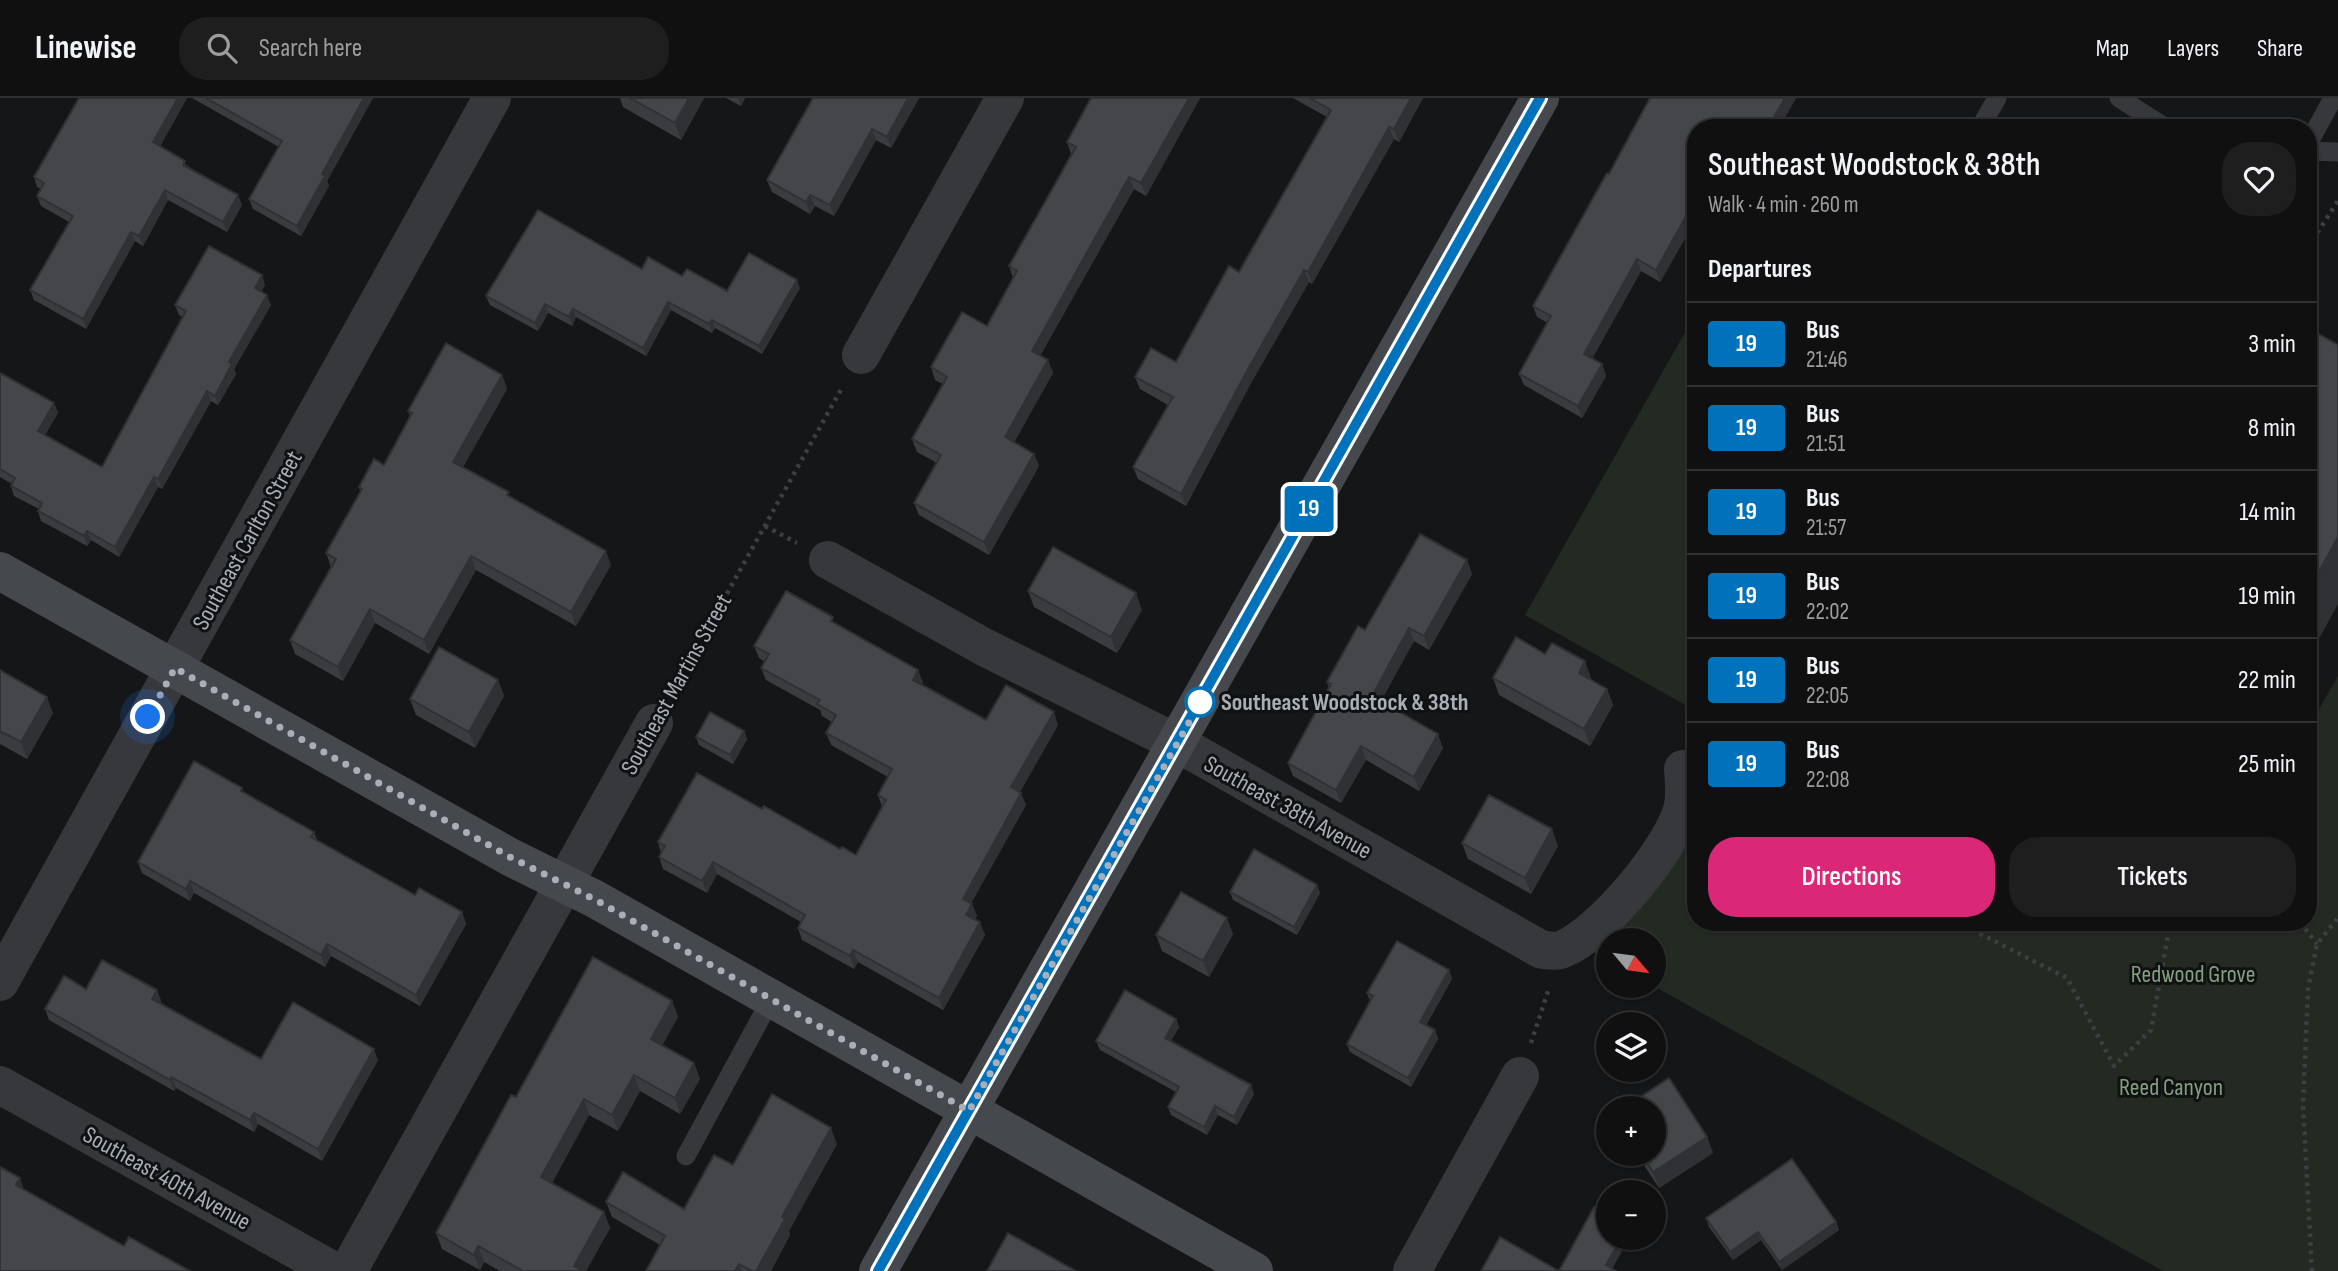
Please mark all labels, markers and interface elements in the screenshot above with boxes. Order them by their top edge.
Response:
search box [179,17,669,80]
text: Linewise [35,28,137,68]
icon: search [203,29,241,67]
text: Search here [259,33,362,64]
text: Map [2096,34,2129,63]
text: Layers [2167,34,2219,63]
text: Share [2257,34,2303,63]
button: heart [2222,142,2296,216]
text: Southeast Woodstock & 38th [1708,145,2041,185]
text: Walk · 4 min · 260 m [1708,191,1858,219]
text: Departures [1708,254,1812,285]
text: Bus [1806,315,1840,346]
text: 19 [1736,329,1757,358]
text: 3 min [2248,329,2296,360]
text: 21:46 [1806,346,1848,374]
text: Bus [1806,399,1840,430]
text: 19 [1736,413,1757,442]
text: 8 min [2248,413,2296,444]
text: 21:51 [1806,430,1845,458]
street label: Southeast Carlton Street [186,446,309,635]
text: Bus [1806,483,1840,514]
line badge: 19 [1278,486,1340,532]
text: 19 [1299,494,1319,523]
text: 19 [1736,497,1757,526]
text: 14 min [2239,497,2296,528]
text: 21:57 [1806,514,1846,542]
text: Bus [1806,567,1840,598]
text: 19 [1736,581,1757,610]
text: 19 min [2239,581,2296,612]
street label: Southeast Martins Street [615,589,738,780]
text: 22:02 [1806,598,1849,626]
text: Bus [1806,651,1840,682]
text: 19 [1736,665,1757,694]
text: 22 min [2238,665,2296,696]
text: 22:05 [1806,682,1849,710]
marker: Southeast Woodstock & 38th [1185,687,1215,717]
place label: Southeast Woodstock & 38th [1221,688,1469,717]
your location [130,699,165,734]
text: Bus [1806,735,1840,766]
street label: Southeast 38th Avenue [1199,749,1377,865]
text: 19 [1736,749,1757,778]
text: 25 min [2238,749,2296,780]
text: 22:08 [1806,766,1850,794]
button: Directions [1708,837,1995,917]
button: Tickets [2009,837,2296,917]
north arrow [1596,928,1666,998]
map controls [1596,928,1666,1250]
park label: Redwood Grove [2131,960,2255,989]
button: layers [1596,1012,1666,1082]
park label: Reed Canyon [2119,1073,2223,1102]
button: + [1596,1096,1666,1166]
street label: Southeast 40th Avenue [78,1120,256,1237]
button: − [1596,1180,1666,1250]

